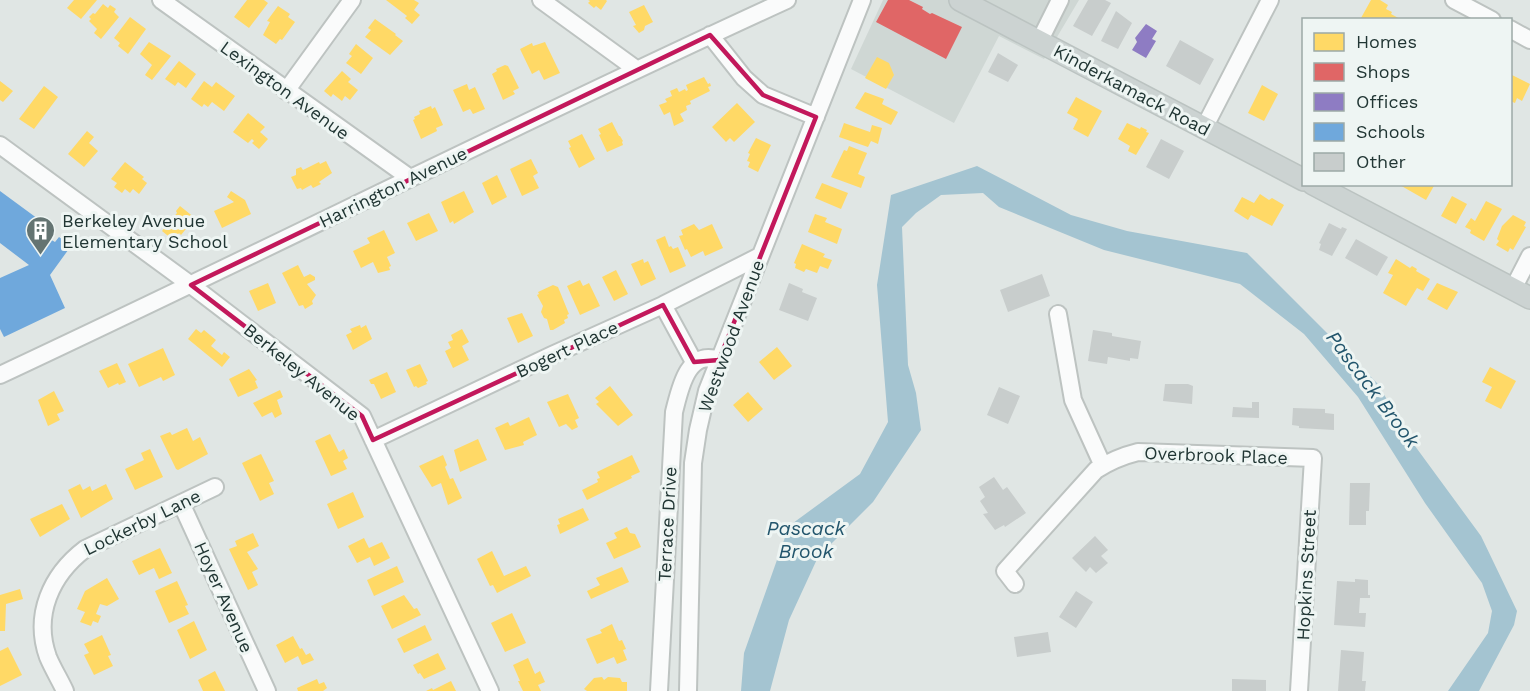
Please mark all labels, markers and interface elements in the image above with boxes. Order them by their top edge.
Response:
legend [1302,18,1512,186]
text: Homes [1356,31,1417,52]
street label: Lexington Avenue [216,36,354,144]
street label: Kinderkamack Road [1050,40,1214,140]
text: Shops [1356,61,1410,82]
text: Offices [1356,91,1418,112]
text: Schools [1356,121,1425,142]
street label: Harrington Avenue [316,142,470,232]
text: Other [1356,151,1406,172]
place label: Berkeley Avenue Elementary School [62,210,228,252]
building icon: Berkeley Avenue Elementary School [25,214,57,256]
street label: Westwood Avenue [694,257,768,415]
street label: Bogert Place [513,316,621,382]
street label: Berkeley Avenue [240,319,364,425]
water label: Pascack Brook [1321,326,1425,453]
street label: Overbrook Place [1144,442,1288,468]
street label: Terrace Drive [653,466,681,582]
street label: Lockerby Lane [80,485,204,559]
street label: Hopkins Street [1292,509,1320,641]
water label: Pascack Brook [766,516,847,563]
street label: Hoyer Avenue [190,538,258,656]

